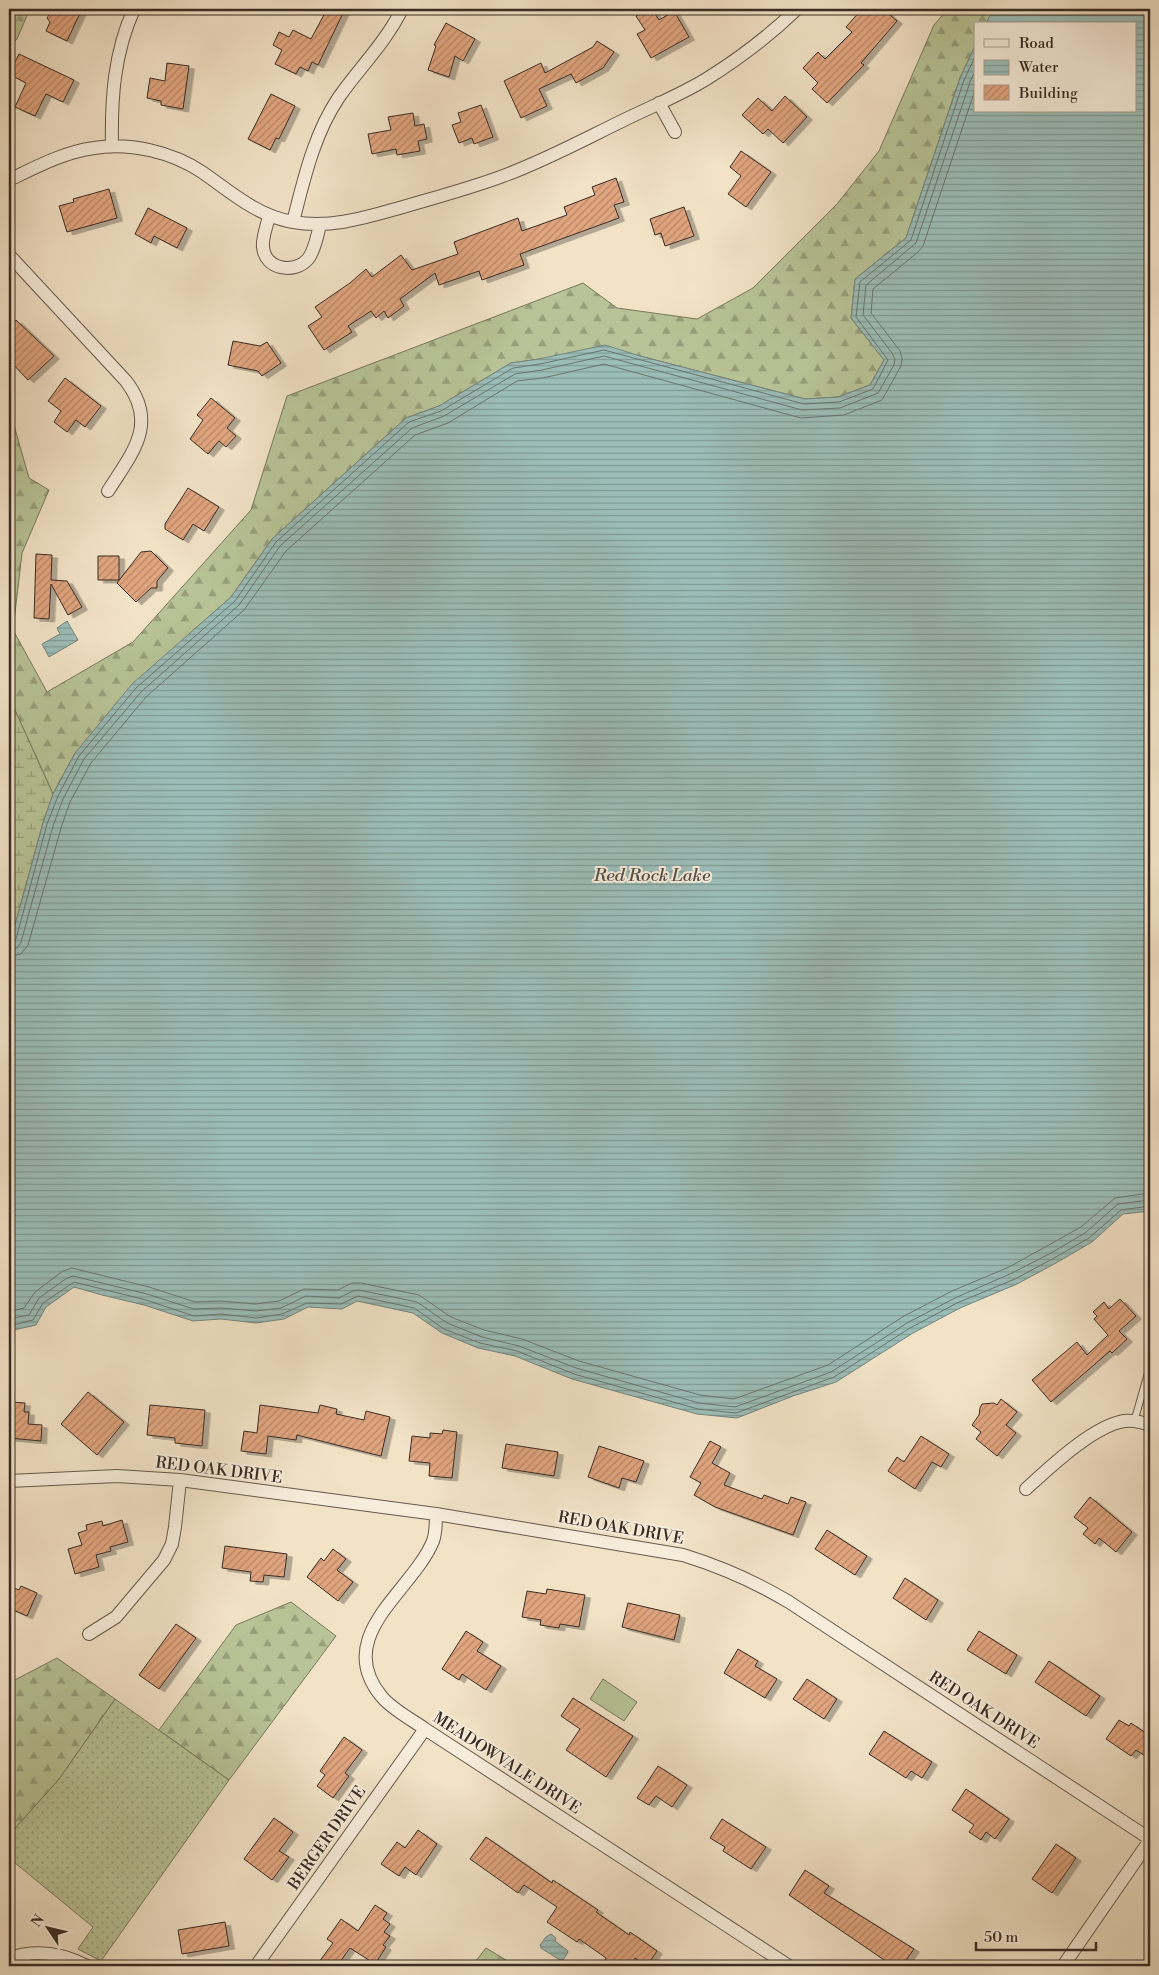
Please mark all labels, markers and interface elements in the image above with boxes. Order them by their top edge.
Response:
legend [974,22,1136,112]
text: Road [1019,34,1054,53]
text: Water [1018,58,1059,77]
text: Building [1018,84,1078,103]
water label: Red Rock Lake [593,864,711,887]
street label: RED OAK DRIVE [155,1452,283,1488]
street label: RED OAK DRIVE [556,1507,686,1549]
street label: RED OAK DRIVE [925,1667,1043,1753]
street label: MEADOWVALE DRIVE [429,1708,585,1818]
street label: BERGER DRIVE [283,1782,370,1895]
north arrow [22,1902,72,1952]
text: N [28,1911,49,1931]
scale bar [976,1920,1096,1952]
text: 50 m [984,1928,1018,1947]

